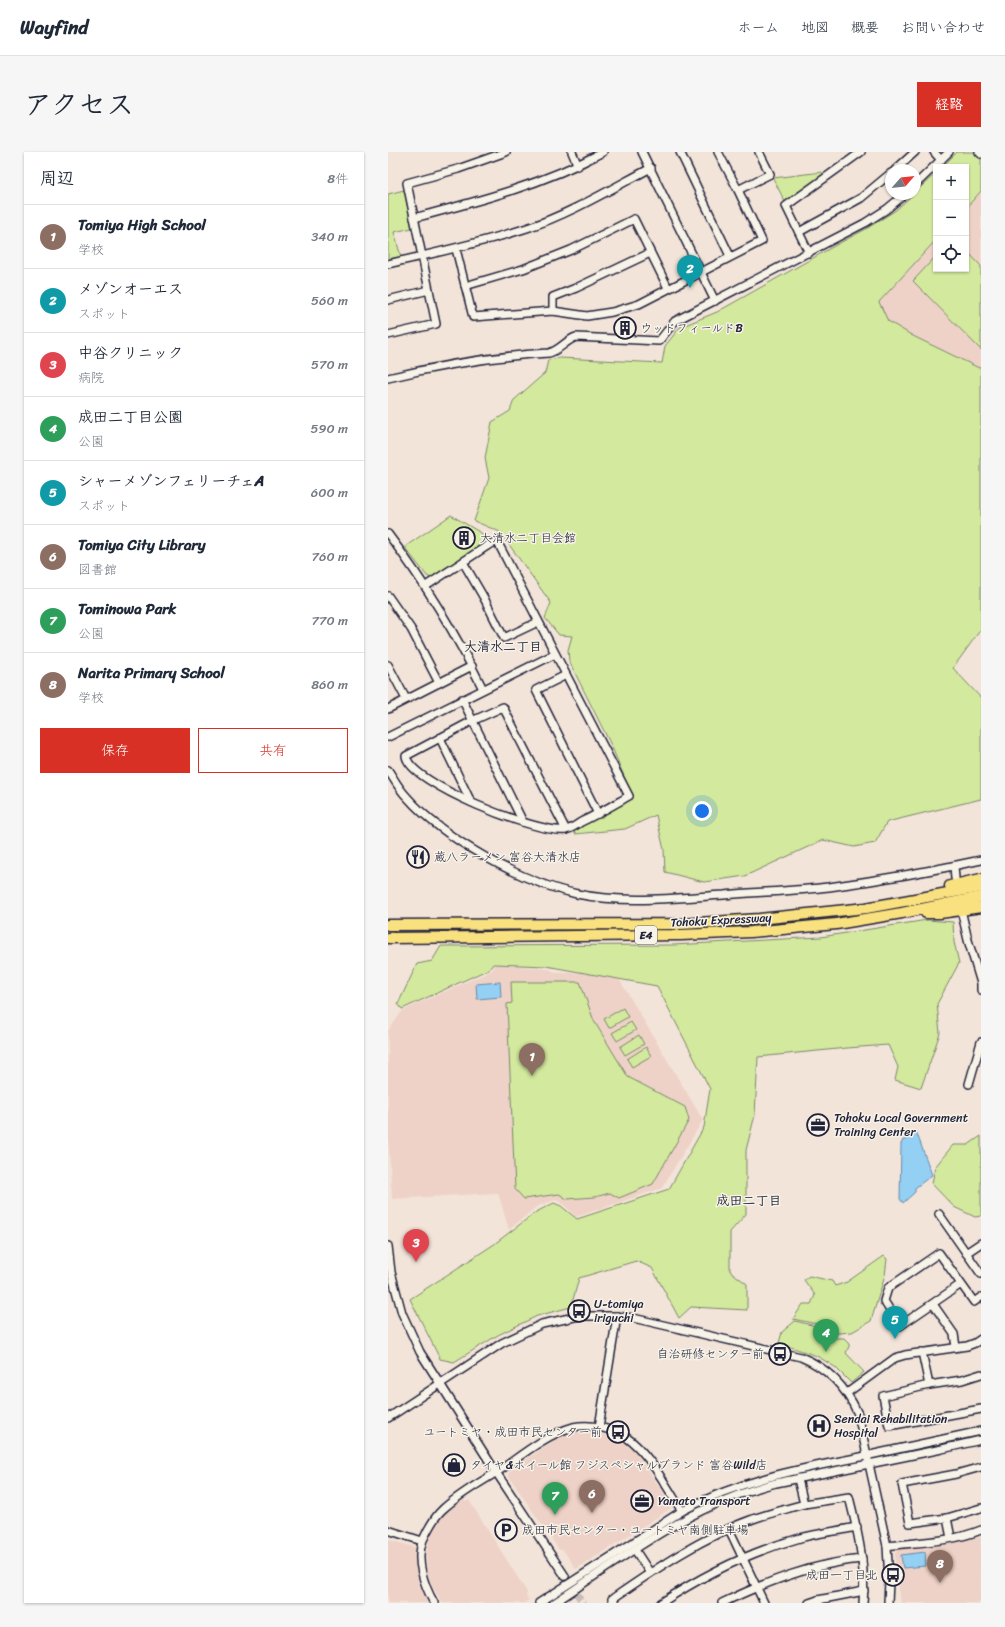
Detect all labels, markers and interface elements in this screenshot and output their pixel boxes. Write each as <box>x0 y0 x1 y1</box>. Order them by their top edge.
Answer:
text: Wayfind <box>20 11 88 44</box>
text: ホーム <box>738 15 779 40</box>
text: 地図 <box>801 15 829 40</box>
text: 概要 <box>851 15 879 40</box>
text: お問い合わせ <box>901 15 985 40</box>
text: アクセス <box>24 80 134 129</box>
button: 経路 <box>917 82 981 127</box>
text: 周辺 <box>40 163 74 193</box>
north arrow <box>885 164 921 200</box>
map controls <box>933 164 969 272</box>
button: + <box>933 164 969 200</box>
text: 8件 <box>327 167 348 190</box>
button: − <box>933 200 969 236</box>
text: Tomiya High School <box>78 212 206 238</box>
text: 1 <box>50 225 56 248</box>
text: 340 m <box>311 225 348 248</box>
button: locate <box>933 236 969 272</box>
text: 学校 <box>78 238 104 261</box>
pin: 2 <box>677 255 703 288</box>
text: メゾンオーエス <box>78 276 183 302</box>
text: 2 <box>49 289 57 312</box>
text: 560 m <box>311 289 348 312</box>
text: スポット <box>78 302 130 325</box>
building icon: ウッドフィールドB <box>612 315 638 341</box>
place label: ウッドフィールドB <box>640 317 743 339</box>
text: 中谷クリニック <box>78 340 183 366</box>
text: 3 <box>49 353 57 376</box>
text: 570 m <box>311 353 348 376</box>
text: 病院 <box>78 366 104 389</box>
text: 成田二丁目公園 <box>78 404 183 430</box>
text: 4 <box>49 417 57 440</box>
text: 590 m <box>310 417 348 440</box>
text: 公園 <box>78 430 104 453</box>
text: シャーメゾンフェリーチェA <box>78 468 264 494</box>
text: 5 <box>49 481 57 504</box>
text: 600 m <box>311 481 348 504</box>
text: スポット <box>78 494 130 517</box>
building icon: 大清水二丁目会館 <box>451 525 477 551</box>
place label: 大清水二丁目会館 <box>480 527 576 549</box>
text: Tomiya City Library <box>78 532 205 558</box>
text: 6 <box>49 545 57 568</box>
text: 760 m <box>312 545 348 568</box>
text: 図書館 <box>78 558 117 581</box>
text: Tominowa Park <box>78 596 176 622</box>
text: 7 <box>49 609 57 632</box>
text: 770 m <box>312 609 348 632</box>
text: 公園 <box>78 622 104 645</box>
district label: 大清水二丁目 <box>464 635 542 658</box>
text: Narita Primary School <box>78 660 225 686</box>
text: 8 <box>49 673 57 696</box>
text: 860 m <box>311 673 348 696</box>
text: 学校 <box>78 686 104 709</box>
button: 保存 <box>40 728 190 773</box>
button: 共有 <box>198 728 348 773</box>
your location <box>692 801 712 821</box>
restaurant icon: 蔵八ラーメン 富谷大清水店 <box>405 844 431 870</box>
place label: 蔵八ラーメン 富谷大清水店 <box>434 846 581 868</box>
street label: Tohoku Expressway <box>670 906 773 934</box>
road number: E4 <box>635 926 657 944</box>
pin: 1 <box>519 1043 545 1076</box>
place label: Tohoku Local Government Training Center <box>834 1107 968 1143</box>
office icon: Tohoku Local Government Training Center <box>805 1112 831 1138</box>
district label: 成田二丁目 <box>716 1189 782 1212</box>
pin: 3 <box>403 1229 429 1262</box>
place label: U-tomiya iriguchi <box>594 1293 644 1329</box>
bus stop icon: U-tomiya iriguchi <box>566 1298 592 1324</box>
pin: 5 <box>882 1306 908 1339</box>
pin: 4 <box>813 1319 839 1352</box>
bus stop icon: 自治研修センター前 <box>767 1341 793 1367</box>
place label: 自治研修センター前 <box>656 1343 764 1365</box>
place label: Sendai Rehabilitation Hospital <box>834 1408 948 1444</box>
hospital icon: Sendai Rehabilitation Hospital <box>806 1413 832 1439</box>
bus stop icon: ユートミヤ・成田市民センター前 <box>605 1419 631 1445</box>
place label: ユートミヤ・成田市民センター前 <box>423 1421 602 1443</box>
shop icon: タイヤ&ホイール館 フジスペシャルブランド 富谷Wild店 <box>441 1452 467 1478</box>
place label: タイヤ&ホイール館 フジスペシャルブランド 富谷Wild店 <box>470 1454 768 1476</box>
pin: 6 <box>579 1480 605 1513</box>
pin: 7 <box>542 1482 568 1515</box>
office icon: Yamato Transport <box>629 1488 655 1514</box>
place label: Yamato Transport <box>658 1490 750 1512</box>
parking icon: 成田市民センター・ユートミヤ南側駐車場 <box>493 1517 519 1543</box>
place label: 成田市民センター・ユートミヤ南側駐車場 <box>522 1519 749 1541</box>
pin: 8 <box>927 1550 953 1583</box>
bus stop icon: 成田一丁目北 <box>880 1562 906 1588</box>
place label: 成田一丁目北 <box>806 1564 878 1586</box>

